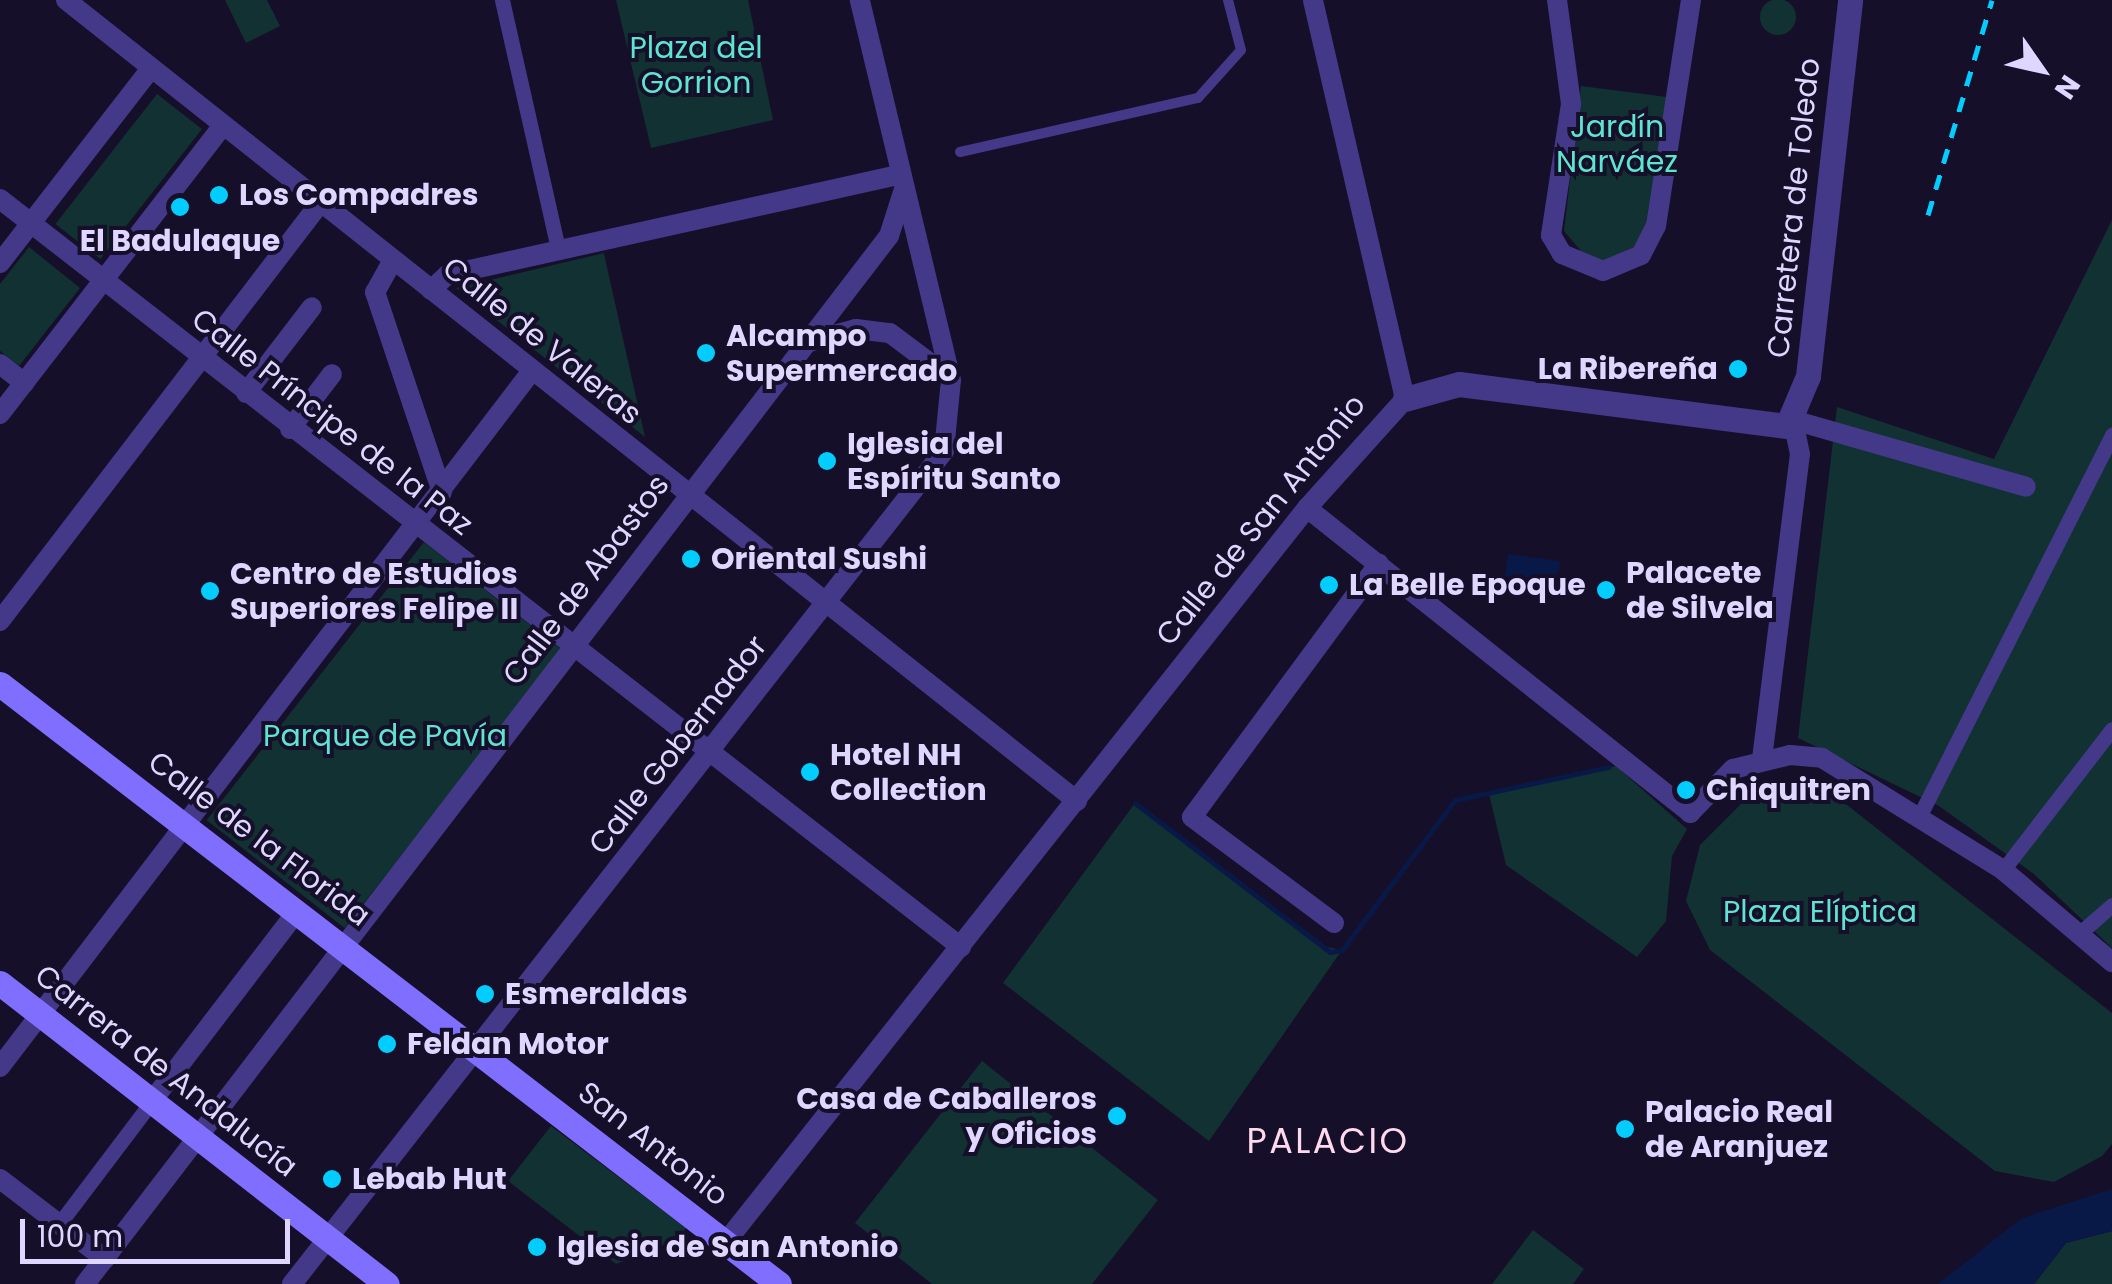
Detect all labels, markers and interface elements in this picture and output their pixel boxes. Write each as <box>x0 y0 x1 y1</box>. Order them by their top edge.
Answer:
north arrow <box>1992 20 2092 120</box>
park label: Plaza del Gorrion <box>629 30 763 100</box>
street label: Carretera de Toledo <box>1760 56 1828 360</box>
text: N <box>2045 67 2089 107</box>
park label: Jardín Narváez <box>1556 109 1678 180</box>
place label: Los Compadres <box>239 177 478 213</box>
marker: Los Compadres <box>208 184 230 206</box>
marker: El Badulaque <box>169 196 191 218</box>
place label: El Badulaque <box>80 223 280 259</box>
street label: Calle de Valeras <box>435 250 649 432</box>
street label: Calle Príncipe de la Paz <box>184 301 480 543</box>
place label: Alcampo Supermercado <box>726 318 957 388</box>
marker: Alcampo Supermercado <box>695 342 717 364</box>
place label: La Ribereña <box>1538 351 1718 387</box>
marker: La Ribereña <box>1727 358 1749 380</box>
street label: Calle de San Antonio <box>1149 387 1373 653</box>
place label: Iglesia del Espíritu Santo <box>847 426 1061 496</box>
marker: Iglesia del Espíritu Santo <box>816 450 838 472</box>
street label: Calle de Abastos <box>495 468 677 692</box>
place label: Oriental Sushi <box>711 541 927 577</box>
marker: Oriental Sushi <box>680 548 702 570</box>
place label: Palacete de Silvela <box>1626 555 1774 626</box>
place label: Centro de Estudios Superiores Felipe II <box>230 556 518 626</box>
place label: La Belle Epoque <box>1349 567 1586 603</box>
marker: La Belle Epoque <box>1318 574 1340 596</box>
marker: Palacete de Silvela <box>1595 579 1617 601</box>
marker: Centro de Estudios Superiores Felipe II <box>199 580 221 602</box>
street label: Calle Gobernador <box>581 628 775 862</box>
park label: Parque de Pavía <box>263 718 507 754</box>
place label: Hotel NH Collection <box>830 737 987 808</box>
street label: Calle de la Florida <box>141 744 377 934</box>
marker: Hotel NH Collection <box>799 761 821 783</box>
place label: Chiquitren <box>1706 772 1871 808</box>
marker: Chiquitren <box>1675 779 1697 801</box>
park label: Plaza Elíptica <box>1723 894 1917 930</box>
street label: Carrera de Andalucía <box>28 957 304 1185</box>
place label: Esmeraldas <box>505 976 688 1012</box>
marker: Esmeraldas <box>474 983 496 1005</box>
place label: Feldan Motor <box>407 1026 609 1062</box>
marker: Feldan Motor <box>376 1033 398 1055</box>
street label: San Antonio <box>571 1074 735 1214</box>
place label: Casa de Caballeros y Oficios <box>796 1081 1097 1152</box>
place label: Palacio Real de Aranjuez <box>1645 1094 1833 1164</box>
marker: Casa de Caballeros y Oficios <box>1106 1105 1128 1127</box>
marker: Palacio Real de Aranjuez <box>1614 1118 1636 1140</box>
district label: PALACIO <box>1246 1120 1410 1162</box>
place label: Lebab Hut <box>352 1161 507 1197</box>
marker: Lebab Hut <box>321 1168 343 1190</box>
scale bar <box>25 1199 295 1261</box>
text: 100 m <box>37 1215 123 1258</box>
place label: Iglesia de San Antonio <box>557 1229 898 1265</box>
marker: Iglesia de San Antonio <box>526 1236 548 1258</box>

